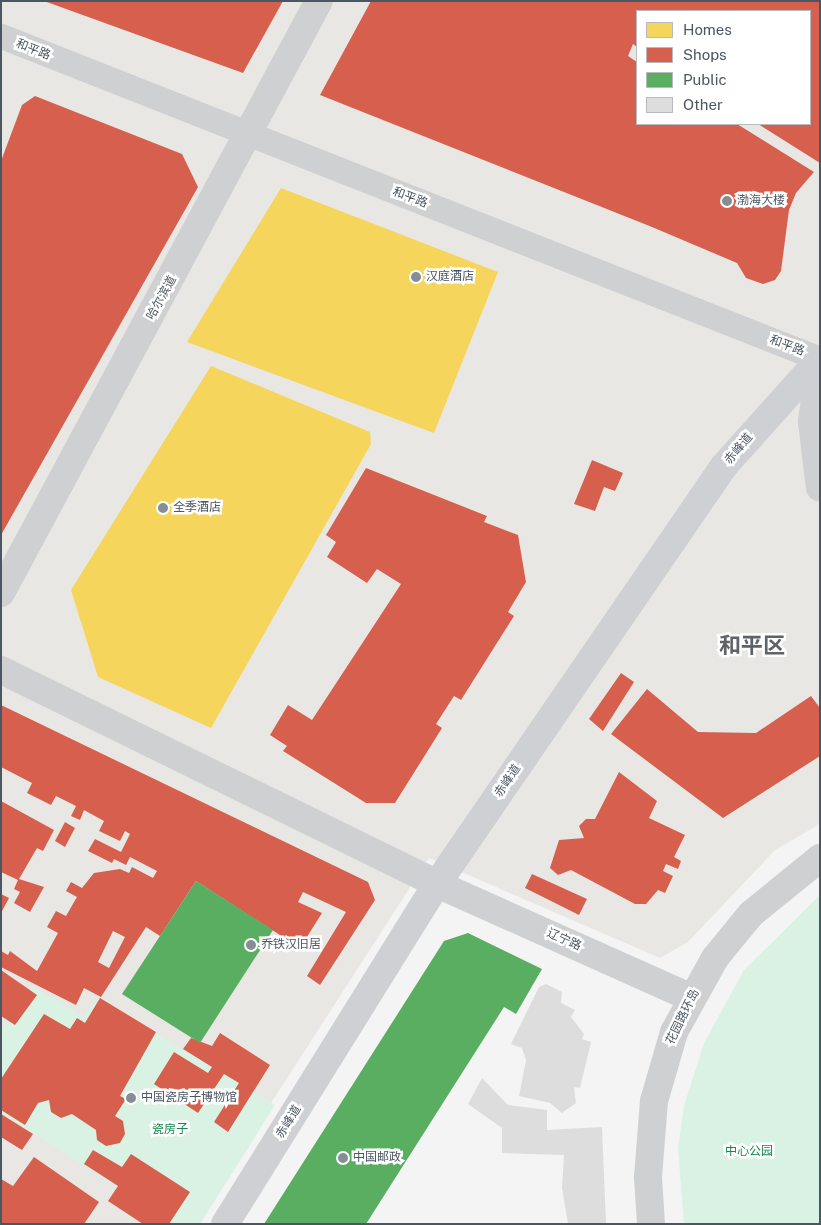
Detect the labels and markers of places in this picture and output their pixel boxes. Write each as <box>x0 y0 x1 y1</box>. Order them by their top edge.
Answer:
place label: 渤海大楼 <box>737 194 785 208</box>
marker: 渤海大楼 <box>721 195 733 207</box>
place label: 汉庭酒店 <box>426 270 474 284</box>
marker: 汉庭酒店 <box>410 271 422 283</box>
place label: 全季酒店 <box>173 501 221 515</box>
marker: 全季酒店 <box>157 502 169 514</box>
place label: 乔铁汉旧居 <box>261 938 321 952</box>
marker: 乔铁汉旧居 <box>245 939 257 951</box>
place label: 中国瓷房子博物馆 <box>141 1091 237 1105</box>
marker: 中国瓷房子博物馆 <box>125 1092 137 1104</box>
place label: 中国邮政 <box>353 1151 401 1165</box>
marker: 中国邮政 <box>337 1152 349 1164</box>

